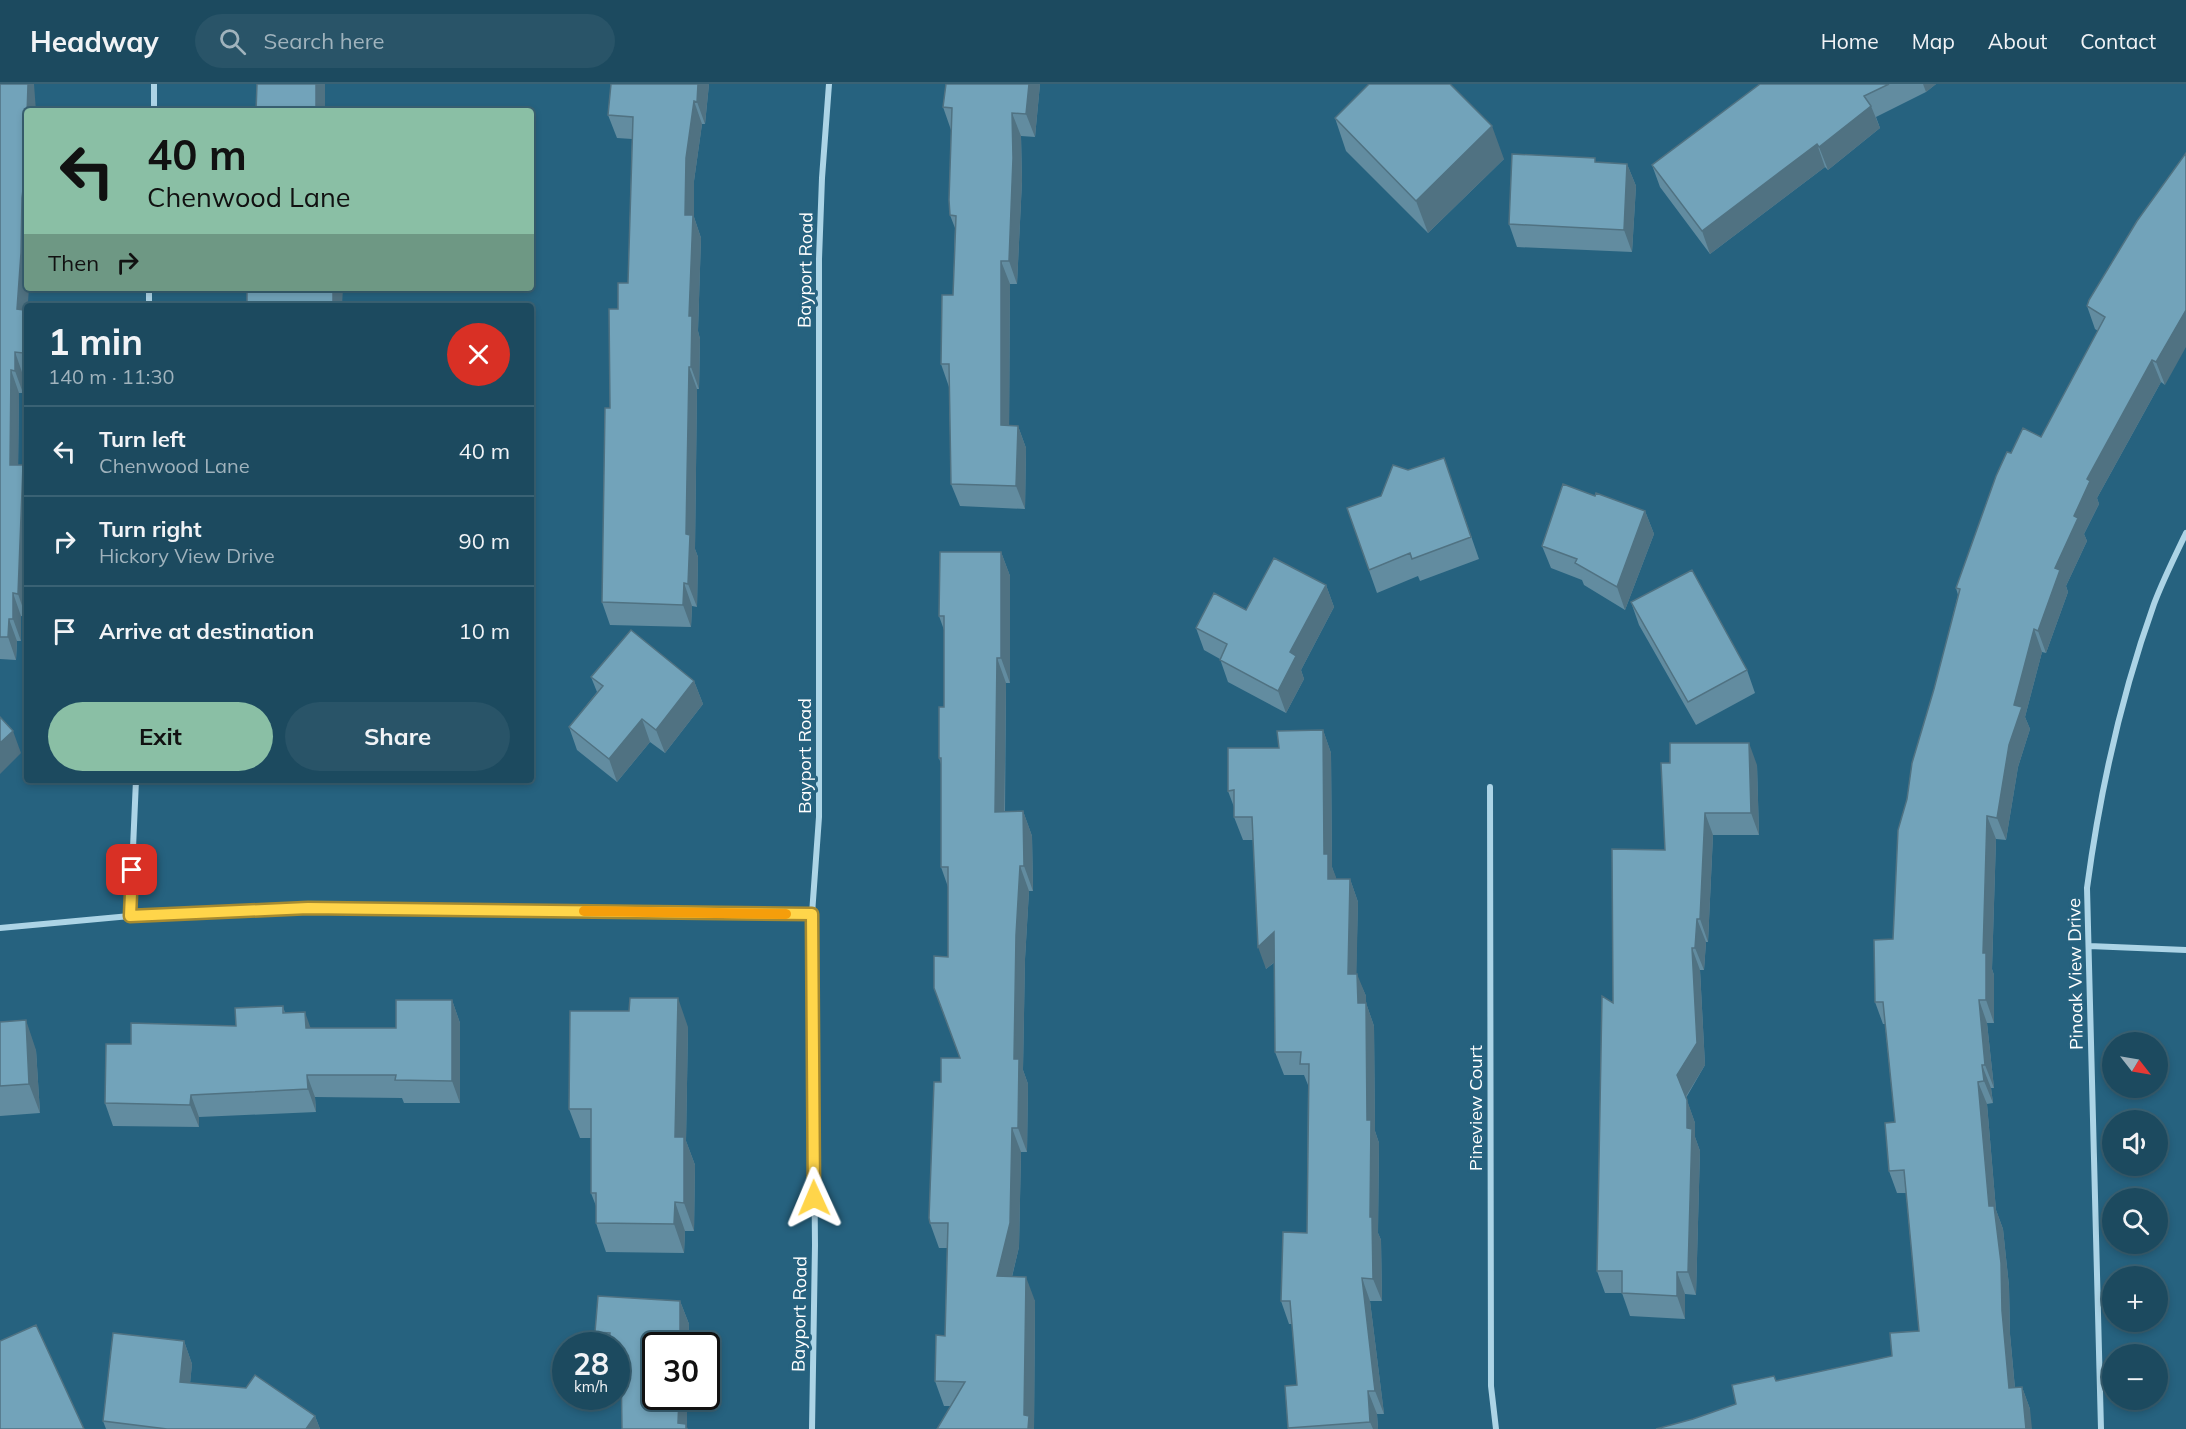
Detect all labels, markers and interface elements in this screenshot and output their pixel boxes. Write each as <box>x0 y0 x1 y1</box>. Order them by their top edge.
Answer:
search box <box>195 14 615 68</box>
text: Headway <box>30 24 159 59</box>
icon: search <box>216 25 249 58</box>
text: Search here <box>264 27 385 55</box>
text: Home <box>1821 28 1879 54</box>
text: Map <box>1912 28 1955 54</box>
text: About <box>1988 28 2047 54</box>
text: Contact <box>2080 28 2156 54</box>
text: 40 m <box>147 128 247 181</box>
icon: left <box>48 132 126 210</box>
text: Chenwood Lane <box>147 180 350 214</box>
street label: Bayport Road <box>792 212 818 328</box>
icon: right <box>111 246 144 279</box>
text: Then <box>48 249 99 277</box>
text: 1 min <box>48 319 143 364</box>
button: close <box>447 323 510 386</box>
text: 140 m · 11:30 <box>48 364 174 389</box>
text: Turn left <box>99 425 186 453</box>
icon: left <box>48 435 81 468</box>
text: 40 m <box>459 437 510 465</box>
text: Chenwood Lane <box>99 453 250 478</box>
text: Turn right <box>99 515 202 543</box>
icon: right <box>48 525 81 558</box>
text: 90 m <box>459 527 510 555</box>
text: Hickory View Drive <box>99 543 275 568</box>
icon: arrive <box>48 615 81 648</box>
text: Arrive at destination <box>99 617 314 645</box>
text: 10 m <box>459 617 510 645</box>
street label: Bayport Road <box>793 698 816 814</box>
button: Exit <box>48 702 273 771</box>
button: Share <box>285 702 510 771</box>
pin <box>106 844 157 895</box>
icon: arrive <box>115 853 148 886</box>
street label: Pinoak View Drive <box>2062 898 2088 1050</box>
north arrow <box>2102 1032 2168 1098</box>
map controls <box>2102 1032 2168 1410</box>
street label: Pineview Court <box>1464 1045 1487 1171</box>
button: sound <box>2102 1110 2168 1176</box>
position arrow <box>782 1166 846 1230</box>
button: search <box>2102 1188 2168 1254</box>
street label: Bayport Road <box>786 1256 812 1372</box>
button: + <box>2102 1266 2168 1332</box>
speed limit sign: 30 <box>642 1332 720 1410</box>
button: − <box>2102 1344 2168 1410</box>
text: 28 <box>573 1345 609 1383</box>
text: km/h <box>574 1377 608 1396</box>

